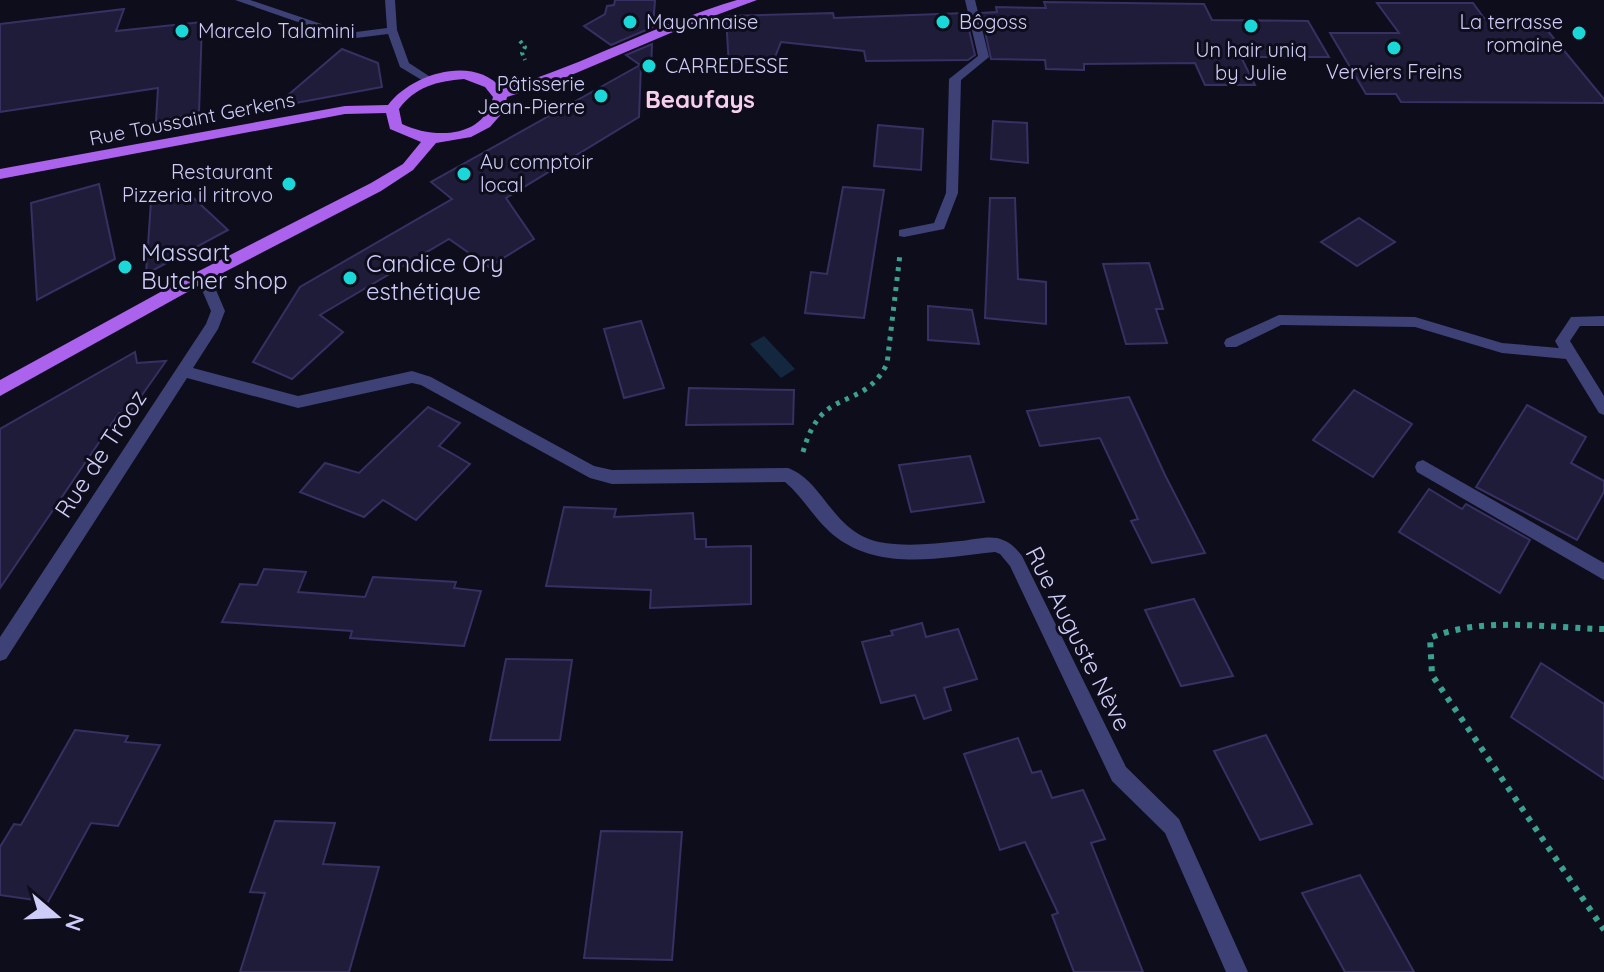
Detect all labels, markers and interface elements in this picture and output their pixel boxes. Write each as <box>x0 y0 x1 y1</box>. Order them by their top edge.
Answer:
place label: Mayonnaise <box>646 9 758 34</box>
place label: Bôgoss <box>959 9 1027 34</box>
place label: La terrasse romaine <box>1459 9 1563 57</box>
marker: Mayonnaise <box>621 13 639 31</box>
marker: Bôgoss <box>934 13 952 31</box>
marker: Un hair uniq by Julie <box>1242 17 1260 35</box>
place label: Marcelo Talamini <box>198 18 355 43</box>
marker: Marcelo Talamini <box>173 22 191 40</box>
marker: La terrasse romaine <box>1570 24 1588 42</box>
place label: Un hair uniq by Julie <box>1195 37 1307 85</box>
marker: Verviers Freins <box>1385 39 1403 57</box>
place label: CARREDESSE <box>665 53 789 78</box>
marker: CARREDESSE <box>640 57 658 75</box>
place label: Verviers Freins <box>1326 59 1462 84</box>
place label: Pâtisserie Jean-Pierre <box>477 71 585 119</box>
district label: Beaufays <box>645 84 755 114</box>
street label: Rue Toussaint Gerkens <box>87 86 297 151</box>
marker: Pâtisserie Jean-Pierre <box>592 87 610 105</box>
place label: Au comptoir local <box>480 149 593 197</box>
place label: Restaurant Pizzeria il ritrovo <box>122 159 273 207</box>
marker: Au comptoir local <box>455 165 473 183</box>
marker: Restaurant Pizzeria il ritrovo <box>280 175 298 193</box>
place label: Massart Butcher shop <box>141 237 288 295</box>
place label: Candice Ory esthétique <box>366 248 504 306</box>
marker: Massart Butcher shop <box>116 258 134 276</box>
marker: Candice Ory esthétique <box>341 269 359 287</box>
street label: Rue de Trooz <box>48 384 153 523</box>
street label: Rue Auguste Nève <box>1019 541 1138 736</box>
north arrow <box>16 876 96 956</box>
text: N <box>59 910 91 935</box>

